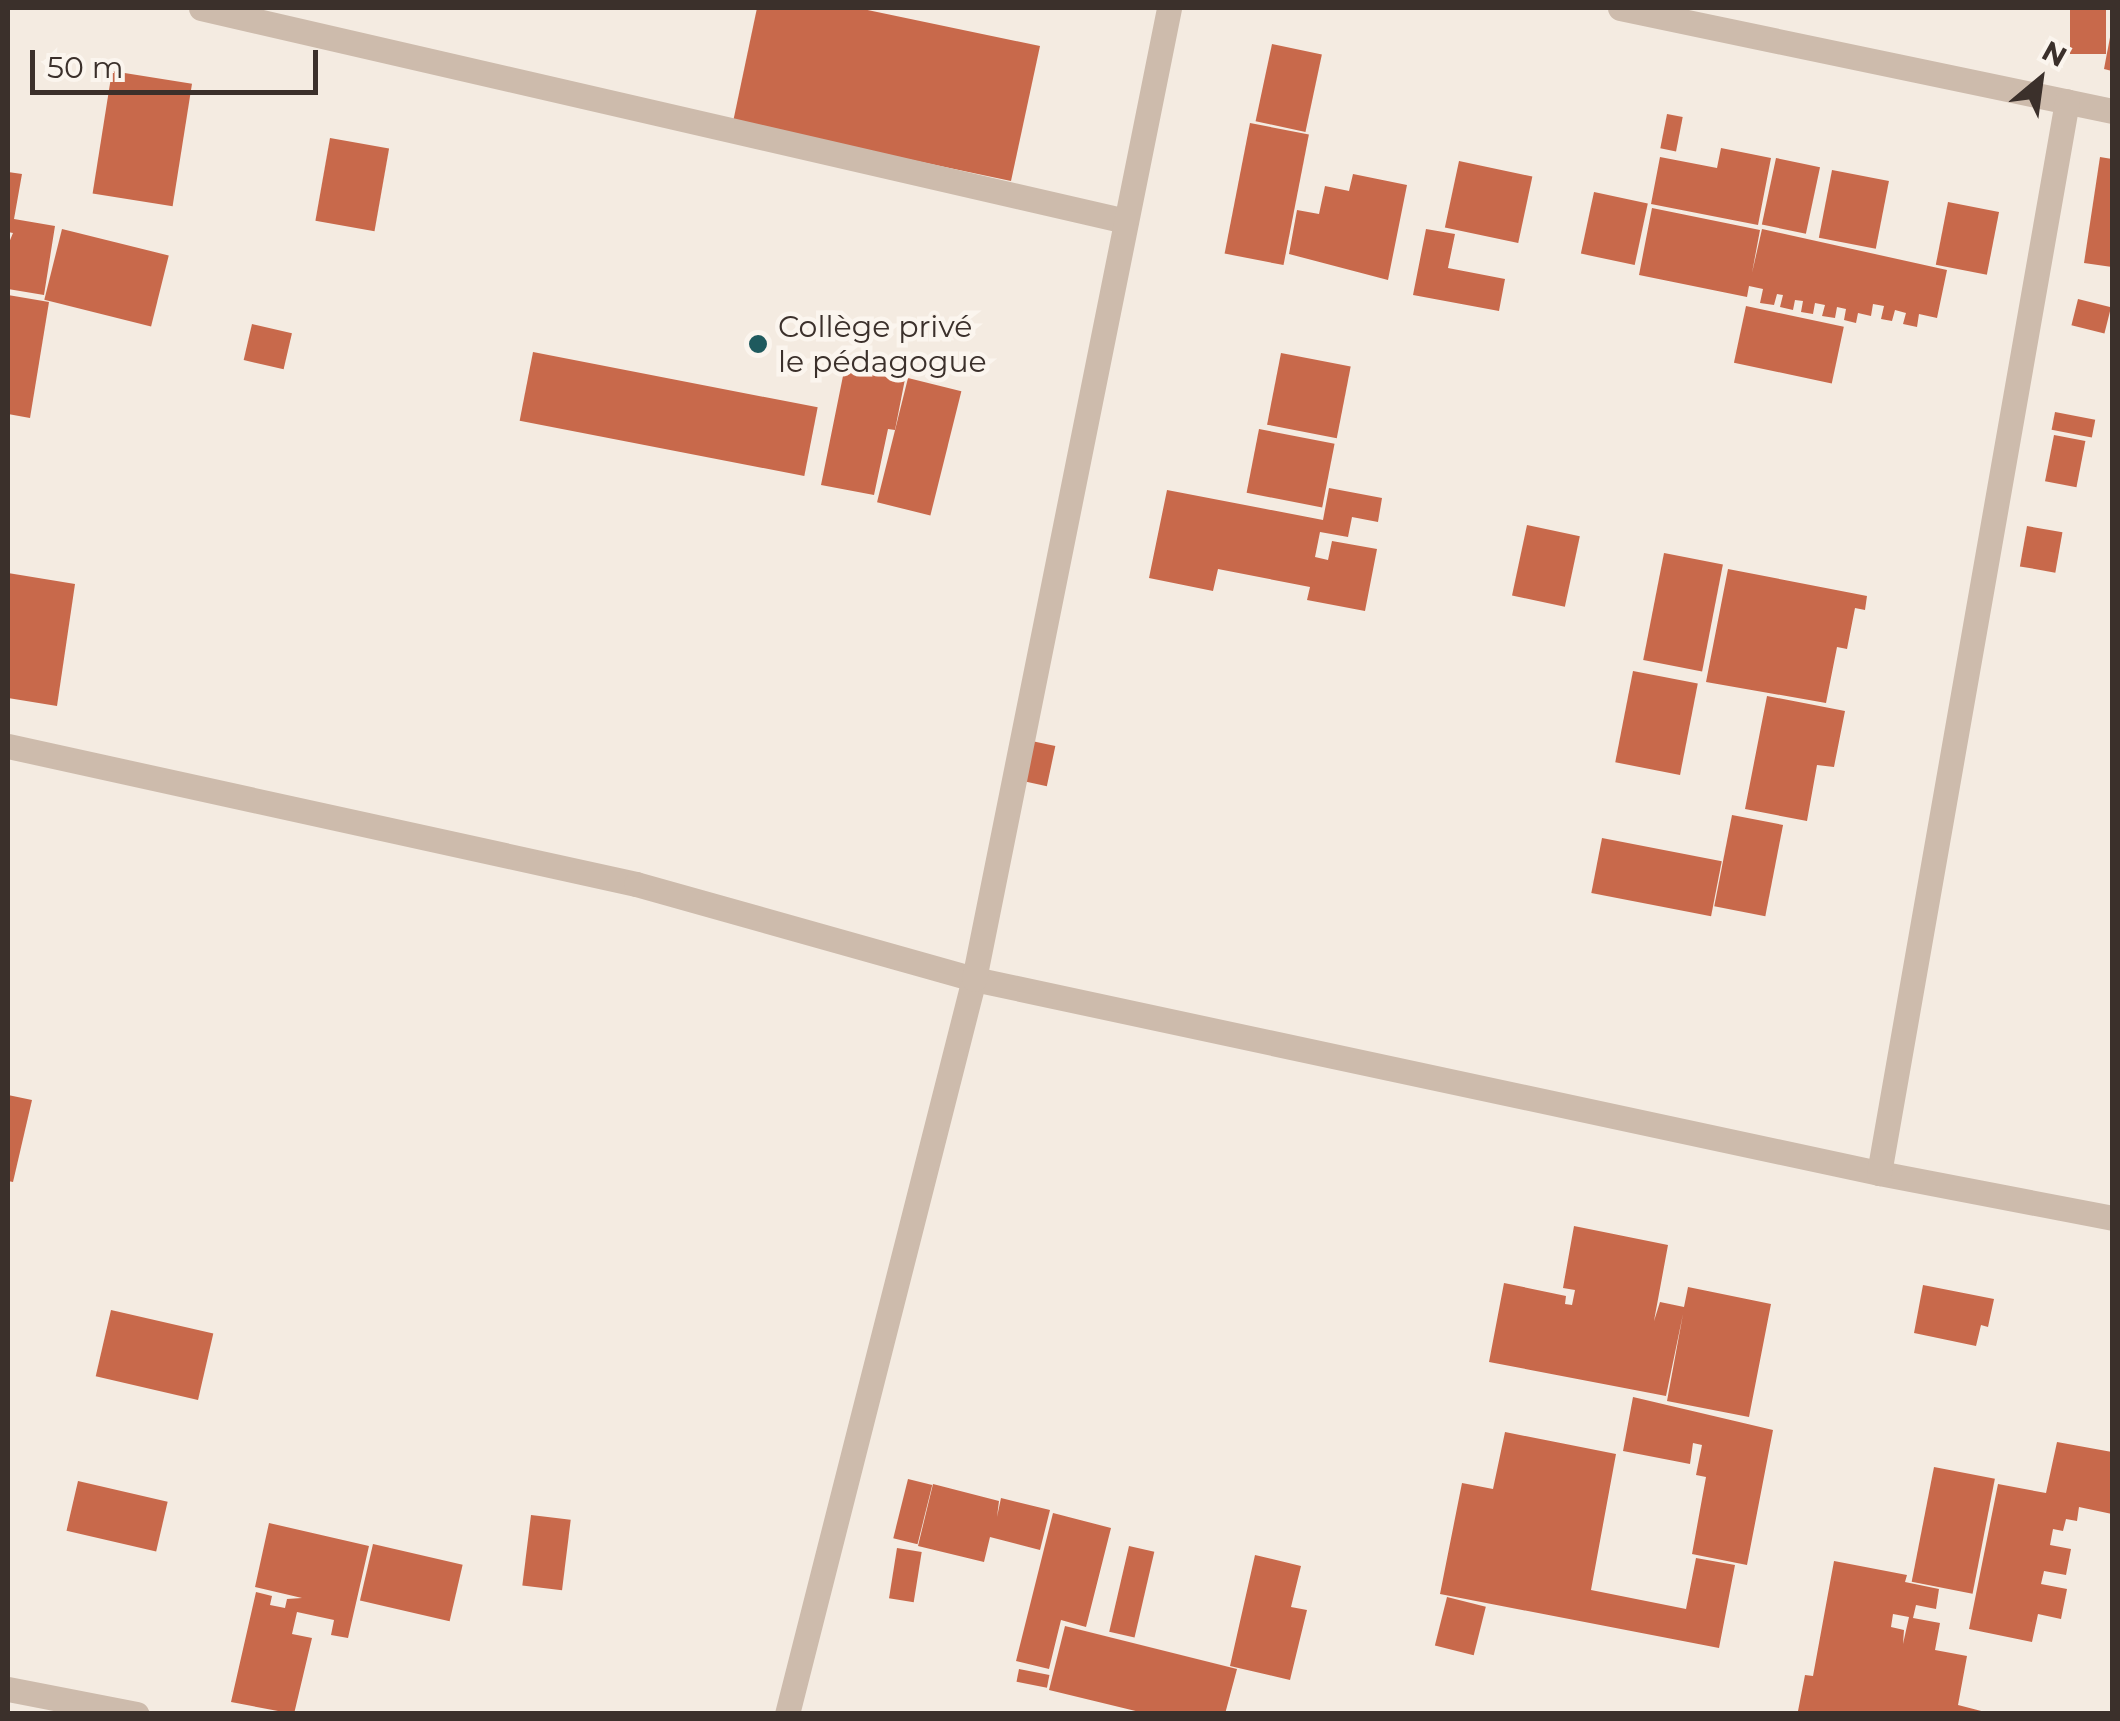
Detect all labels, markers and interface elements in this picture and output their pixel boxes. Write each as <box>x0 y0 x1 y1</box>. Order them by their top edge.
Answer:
scale bar <box>35 30 322 92</box>
north arrow <box>1990 30 2090 130</box>
text: N <box>2036 33 2073 74</box>
text: 50 m <box>47 49 124 86</box>
place label: Collège privé le pédagogue <box>778 309 987 380</box>
marker: Collège privé le pédagogue <box>747 333 769 355</box>

